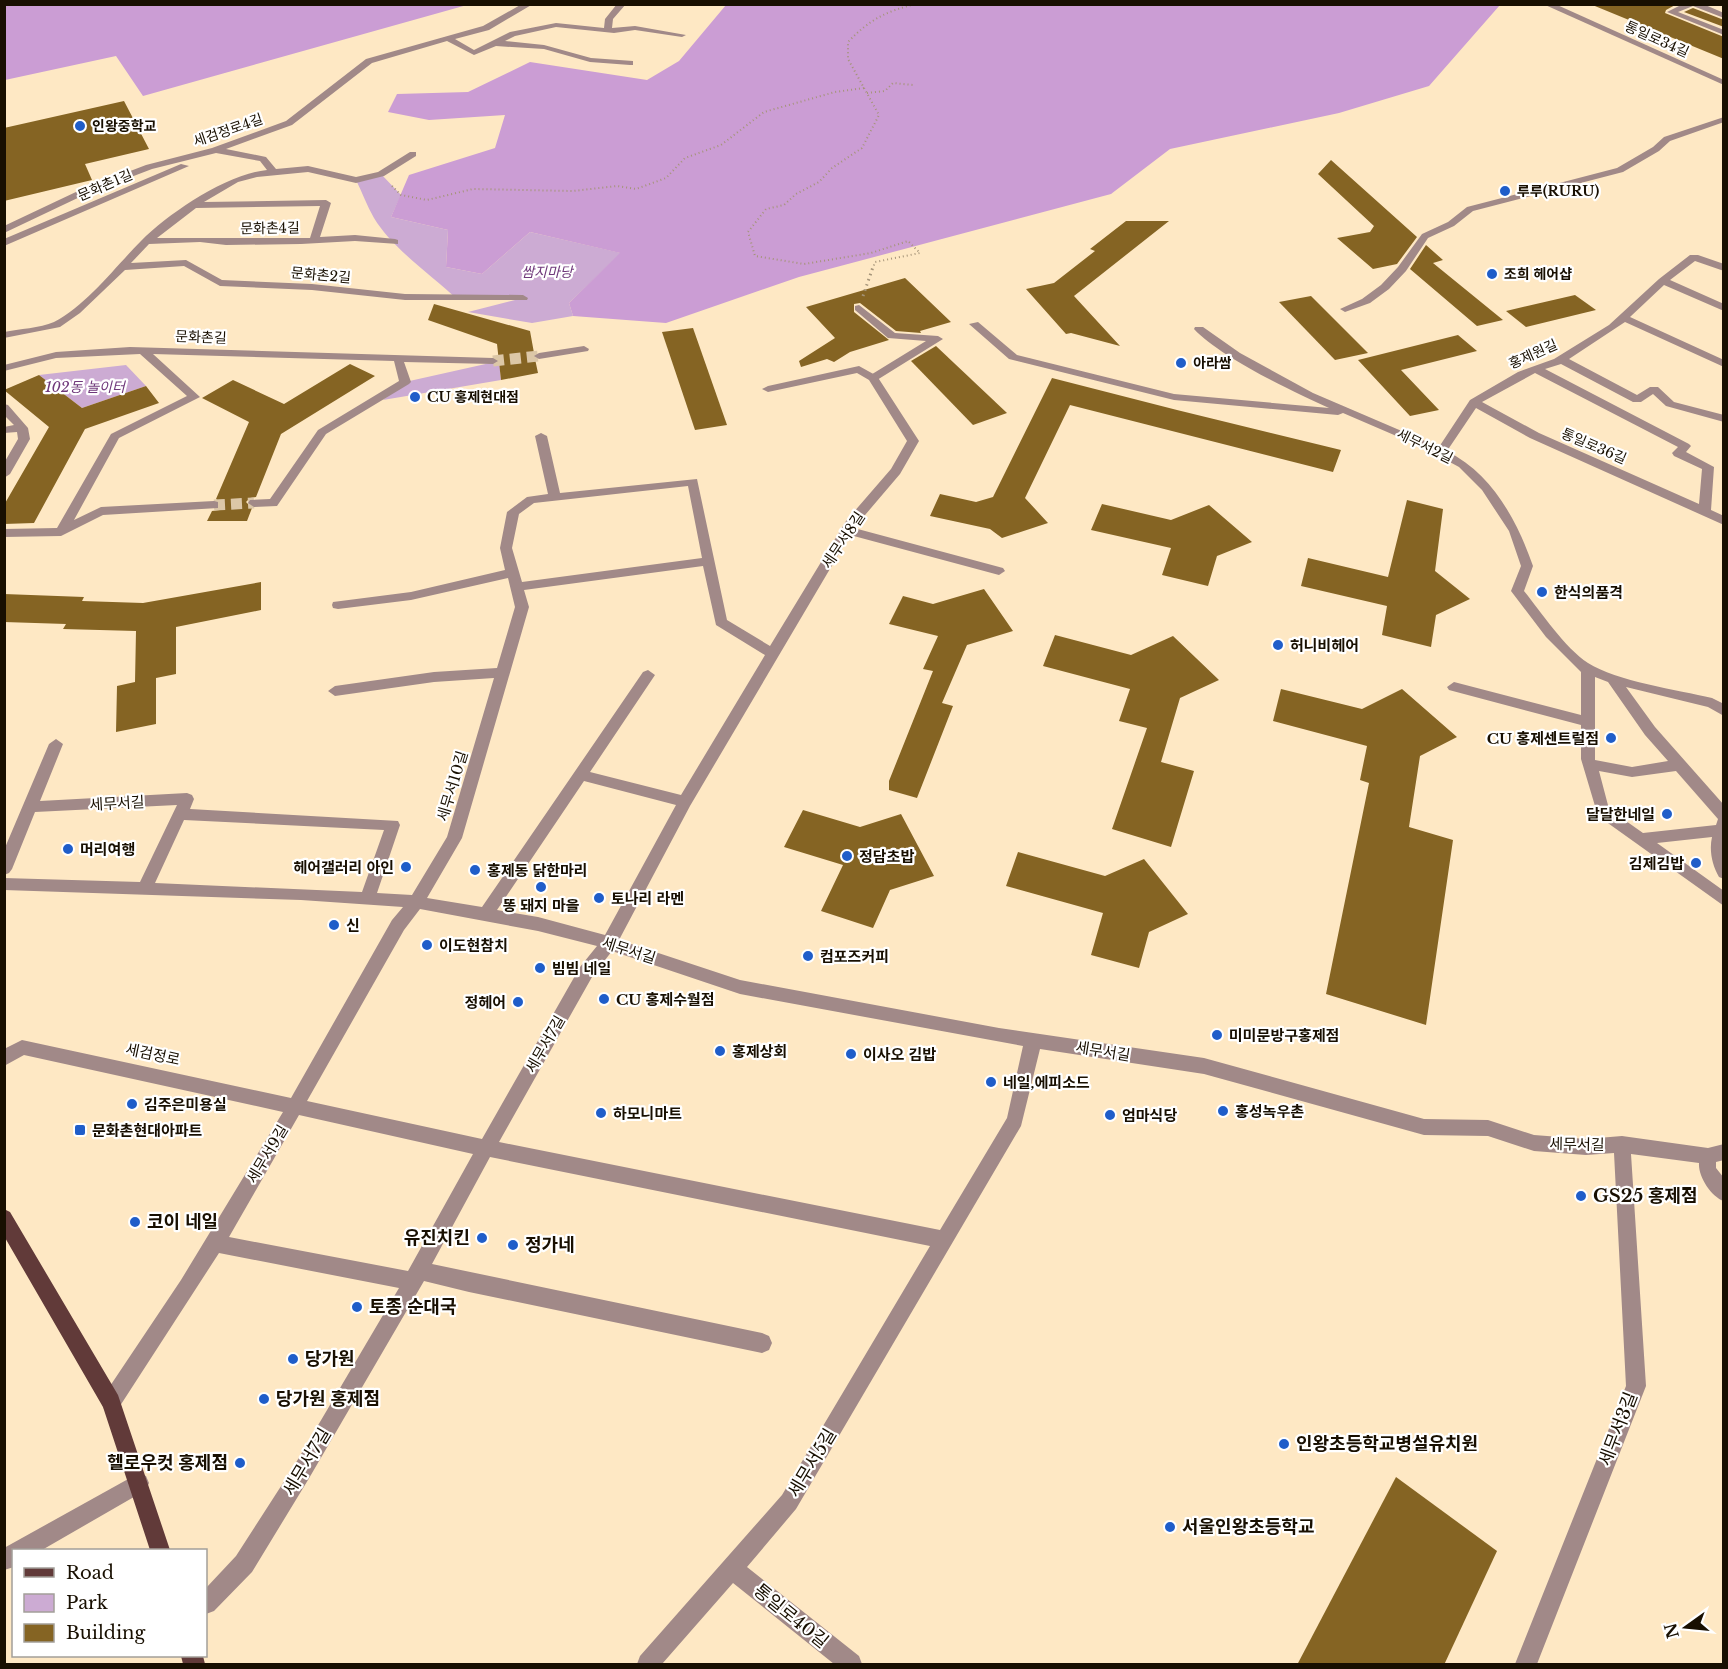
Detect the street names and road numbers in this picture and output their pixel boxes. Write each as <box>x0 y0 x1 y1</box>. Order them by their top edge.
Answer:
street label: 통일로34길 <box>1622 17 1692 61</box>
street label: 세검정로4길 <box>191 110 265 150</box>
street label: 문화촌1길 <box>75 165 135 205</box>
street label: 문화촌4길 <box>240 218 300 238</box>
street label: 문화촌2길 <box>290 263 352 287</box>
street label: 문화촌길 <box>175 327 227 347</box>
street label: 홍제원길 <box>1506 335 1560 373</box>
street label: 통일로36길 <box>1559 424 1629 468</box>
street label: 세무서2길 <box>1394 425 1456 467</box>
street label: 세무서8길 <box>817 508 869 572</box>
street label: 세무서10길 <box>432 749 472 823</box>
street label: 세무서길 <box>89 792 145 814</box>
street label: 세무서길 <box>600 932 658 968</box>
street label: 세무서7길 <box>521 1012 569 1076</box>
street label: 세무서길 <box>1074 1037 1132 1065</box>
street label: 세검정로 <box>124 1039 182 1069</box>
street label: 세무서9길 <box>242 1121 292 1187</box>
street label: 세무서길 <box>1549 1134 1605 1154</box>
street label: 세무서3길 <box>1594 1389 1642 1469</box>
street label: 세무서7길 <box>278 1424 336 1500</box>
street label: 세무서5길 <box>783 1425 841 1501</box>
street label: 통일로40길 <box>749 1579 833 1653</box>

